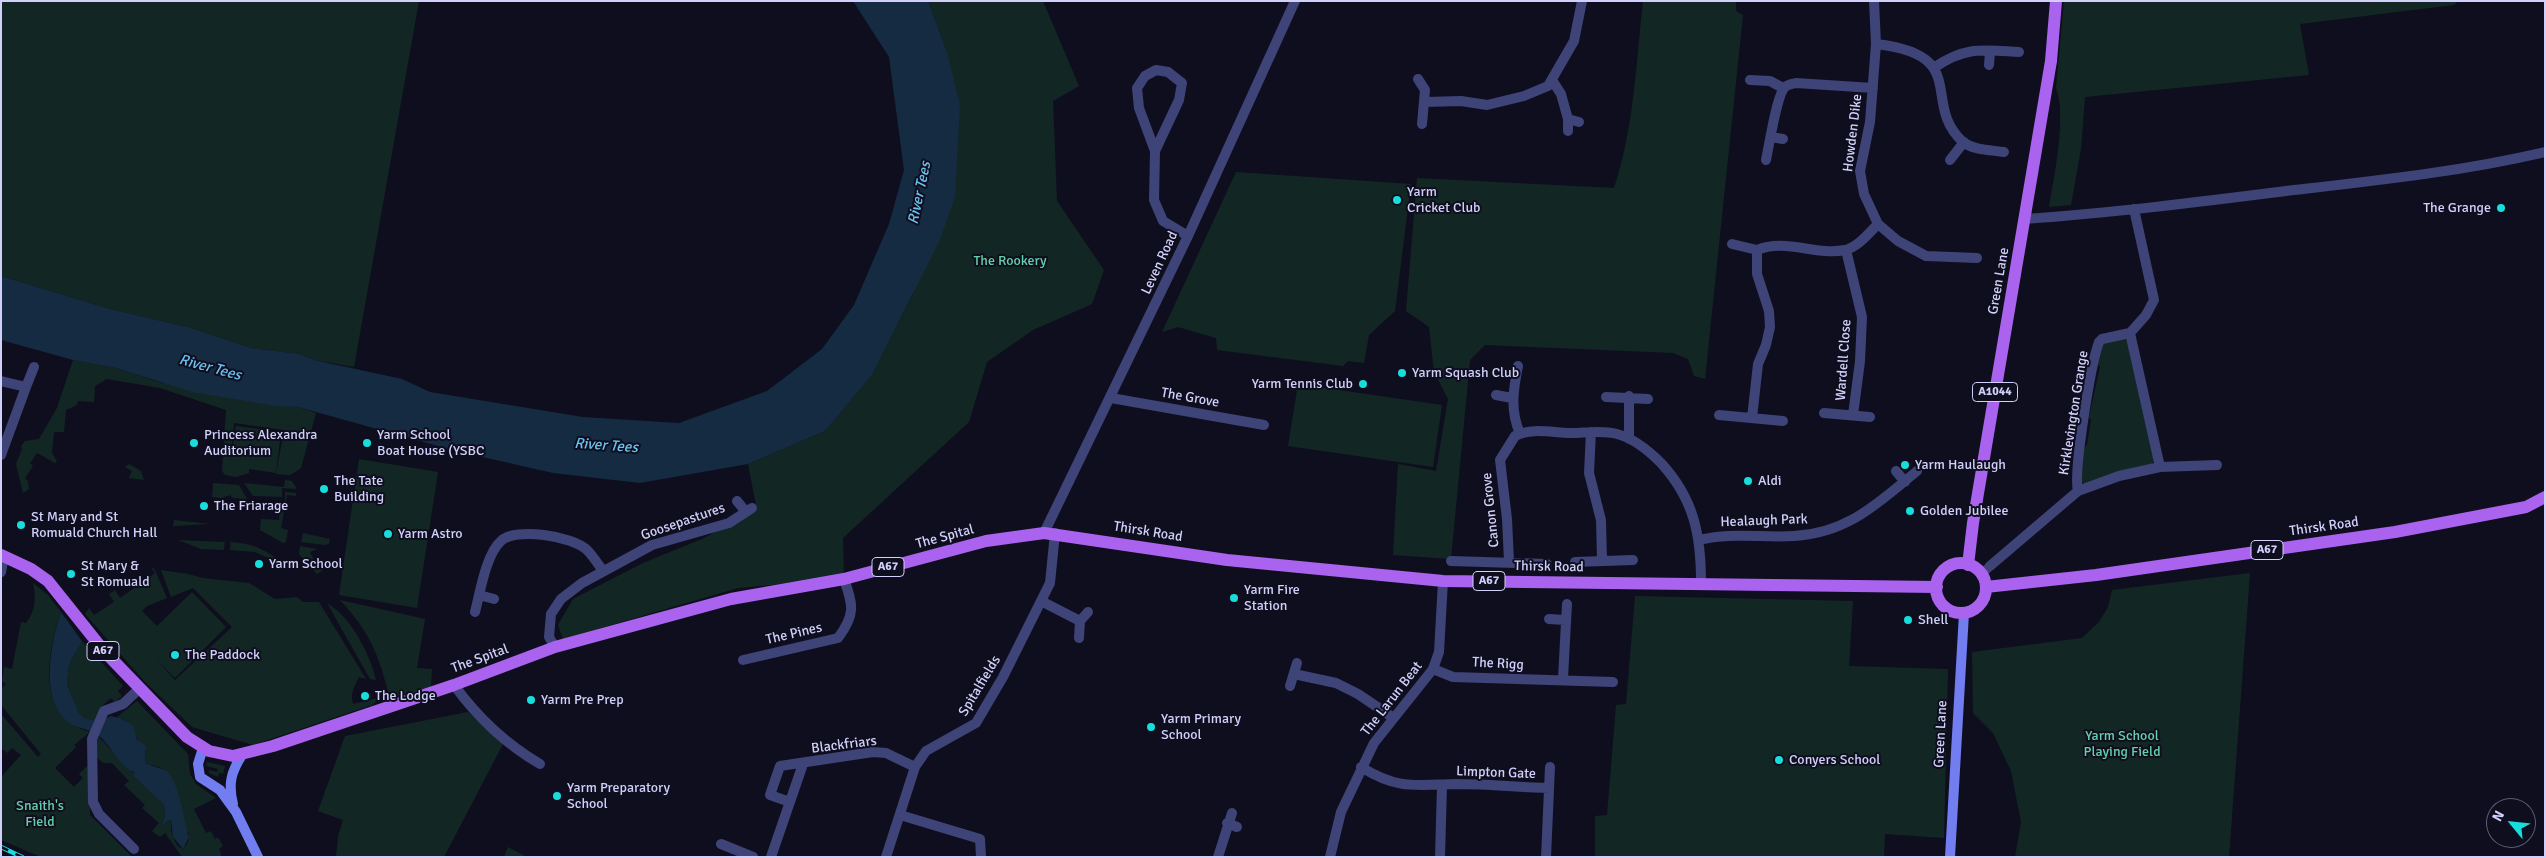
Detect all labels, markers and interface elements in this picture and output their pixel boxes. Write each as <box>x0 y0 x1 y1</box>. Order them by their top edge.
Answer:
street label: Howden Dike <box>1840 93 1866 173</box>
water label: River Tees <box>905 160 935 226</box>
place label: Yarm Cricket Club <box>1407 184 1480 216</box>
marker: Yarm Cricket Club <box>1391 194 1403 206</box>
place label: The Grange <box>2423 200 2491 216</box>
marker: The Grange <box>2495 202 2507 214</box>
street label: Leven Road <box>1138 229 1182 297</box>
street label: Green Lane <box>1985 246 2013 316</box>
park label: The Rookery <box>973 253 1047 269</box>
street label: Wardell Close <box>1833 319 1855 401</box>
street label: Kirklevington Grange <box>2056 350 2092 476</box>
water label: River Tees <box>177 351 243 385</box>
place label: Yarm Squash Club <box>1412 365 1519 381</box>
marker: Yarm Squash Club <box>1396 367 1408 379</box>
place label: Yarm Tennis Club <box>1252 376 1353 392</box>
marker: Yarm Tennis Club <box>1357 378 1369 390</box>
road number: A1044 <box>1972 382 2018 402</box>
street label: The Grove <box>1160 385 1220 411</box>
place label: Princess Alexandra Auditorium <box>204 427 317 460</box>
place label: Yarm School Boat House (YSBC <box>377 427 484 460</box>
water label: River Tees <box>574 435 638 457</box>
marker: Princess Alexandra Auditorium <box>188 437 200 449</box>
marker: Yarm School Boat House (YSBC <box>361 437 373 449</box>
place label: Yarm Haulaugh <box>1915 457 2006 473</box>
marker: Yarm Haulaugh <box>1899 459 1911 471</box>
street label: Canon Grove <box>1479 472 1503 548</box>
place label: The Tate Building <box>334 473 384 506</box>
place label: Aldi <box>1758 473 1782 489</box>
marker: Aldi <box>1742 475 1754 487</box>
marker: The Tate Building <box>318 483 330 495</box>
place label: The Friarage <box>214 498 288 514</box>
marker: The Friarage <box>198 500 210 512</box>
street label: Goosepastures <box>639 500 727 544</box>
place label: Golden Jubilee <box>1920 503 2009 519</box>
marker: Golden Jubilee <box>1904 505 1916 517</box>
place label: St Mary and St Romuald Church Hall <box>31 509 157 542</box>
street label: Healaugh Park <box>1720 511 1808 531</box>
street label: Thirsk Road <box>2288 514 2360 540</box>
street label: Thirsk Road <box>1112 518 1184 546</box>
marker: St Mary and St Romuald Church Hall <box>15 519 27 531</box>
street label: The Spital <box>914 521 976 553</box>
place label: Yarm Astro <box>398 526 463 542</box>
marker: Yarm Astro <box>382 528 394 540</box>
road number: A67 <box>2251 540 2283 560</box>
place label: Yarm School <box>269 556 343 572</box>
place label: St Mary & St Romuald <box>81 558 150 590</box>
marker: Yarm School <box>253 558 265 570</box>
road number: A67 <box>872 558 904 576</box>
street label: Thirsk Road <box>1514 558 1584 576</box>
marker: St Mary & St Romuald <box>65 568 77 580</box>
road number: A67 <box>1473 572 1505 590</box>
place label: Yarm Fire Station <box>1244 582 1300 614</box>
marker: Yarm Fire Station <box>1228 592 1240 604</box>
place label: Shell <box>1918 612 1948 628</box>
marker: Shell <box>1902 614 1914 626</box>
street label: The Pines <box>764 619 824 649</box>
road number: A67 <box>87 641 119 660</box>
street label: The Spital <box>449 641 511 677</box>
place label: The Paddock <box>185 647 260 663</box>
marker: The Paddock <box>169 649 181 661</box>
street label: Spitalfields <box>955 653 1005 719</box>
street label: The Rigg <box>1472 654 1524 674</box>
street label: The Larun Beat <box>1358 658 1426 740</box>
place label: The Lodge <box>375 688 436 704</box>
marker: The Lodge <box>359 690 371 702</box>
place label: Yarm Pre Prep <box>541 692 624 708</box>
marker: Yarm Pre Prep <box>525 694 537 706</box>
street label: Green Lane <box>1931 700 1951 768</box>
place label: Yarm Primary School <box>1161 711 1241 744</box>
marker: Yarm Primary School <box>1145 721 1157 733</box>
park label: Yarm School Playing Field <box>2083 728 2161 760</box>
street label: Blackfriars <box>810 733 878 757</box>
place label: Conyers School <box>1789 752 1880 768</box>
marker: Conyers School <box>1773 754 1785 766</box>
street label: Limpton Gate <box>1456 763 1536 783</box>
place label: Yarm Preparatory School <box>567 780 670 812</box>
marker: Yarm Preparatory School <box>551 790 563 802</box>
park label: Snaith's Field <box>16 798 64 830</box>
north arrow <box>2486 798 2536 848</box>
text: N <box>2488 808 2508 824</box>

